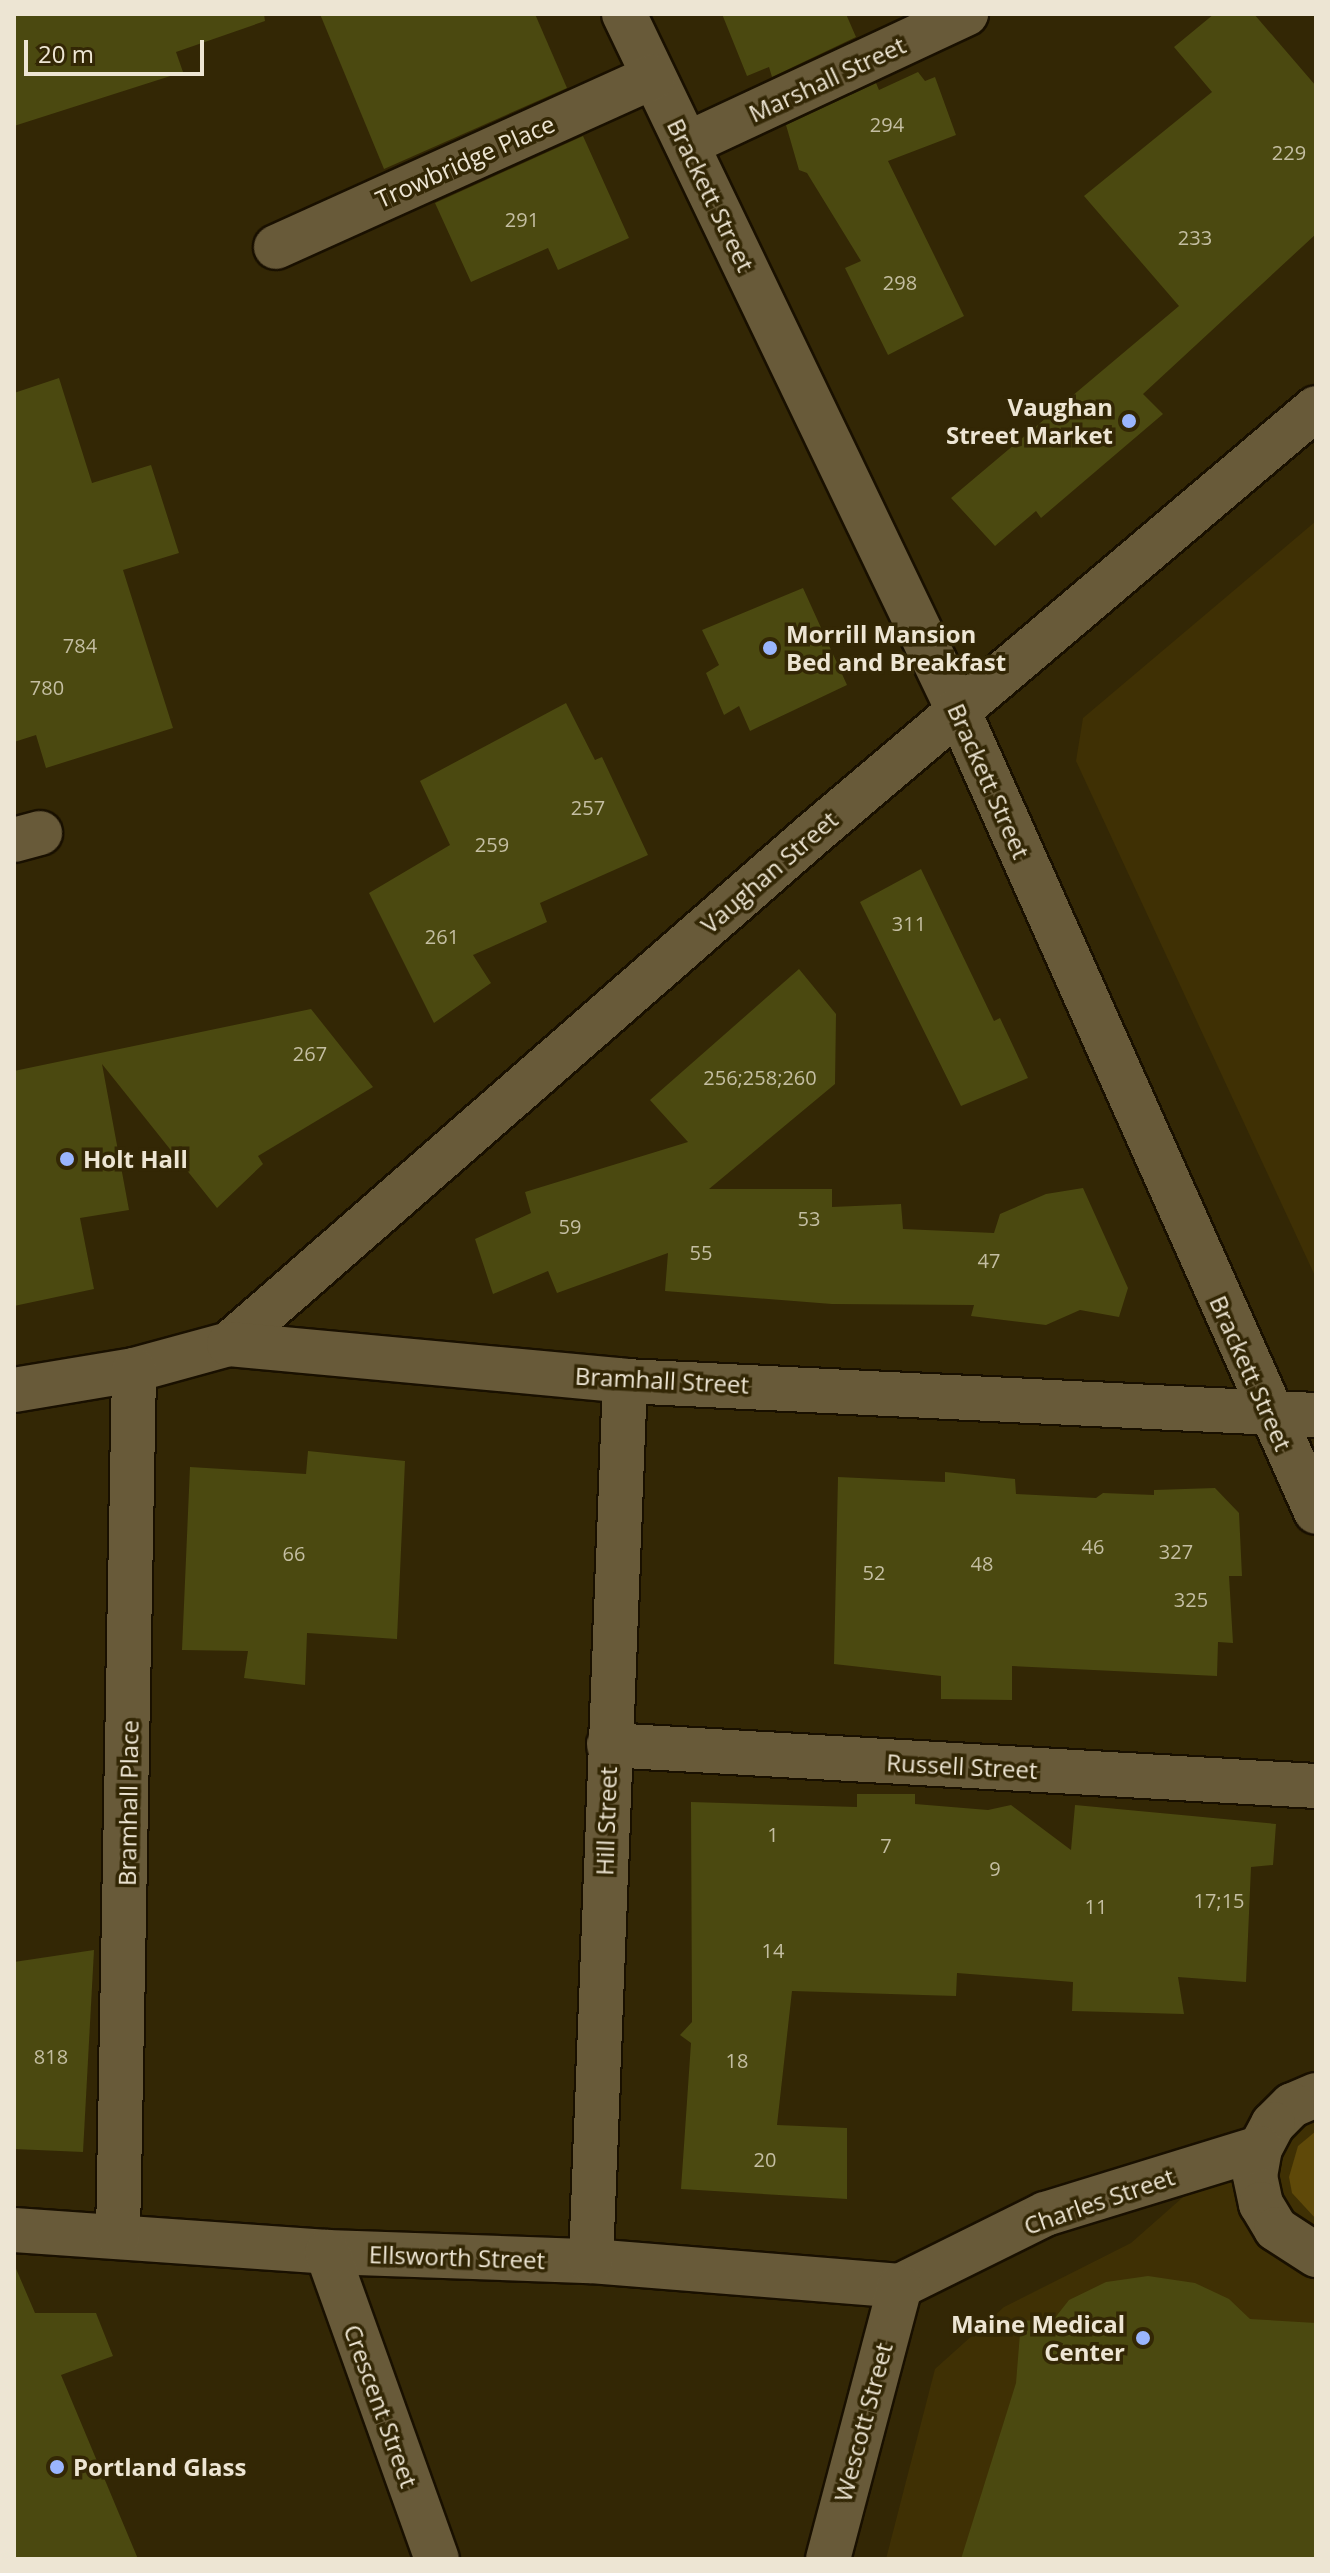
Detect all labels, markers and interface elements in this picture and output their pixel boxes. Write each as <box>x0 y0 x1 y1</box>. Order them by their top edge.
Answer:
scale bar <box>28 24 208 74</box>
street label: Marshall Street <box>744 30 910 128</box>
text: 20 m <box>38 37 94 70</box>
street label: Trowbridge Place <box>371 109 559 213</box>
house number: 294 <box>870 112 904 136</box>
street label: Brackett Street <box>662 114 760 276</box>
house number: 229 <box>1272 140 1306 164</box>
house number: 291 <box>505 207 539 231</box>
house number: 233 <box>1178 225 1212 249</box>
house number: 298 <box>883 270 917 294</box>
place label: Vaughan Street Market <box>946 393 1113 449</box>
marker: Vaughan Street Market <box>1120 412 1138 430</box>
place label: Morrill Mansion Bed and Breakfast <box>786 620 1006 676</box>
house number: 784 <box>63 633 97 657</box>
marker: Morrill Mansion Bed and Breakfast <box>761 639 779 657</box>
house number: 780 <box>30 675 64 699</box>
street label: Brackett Street <box>942 699 1036 863</box>
house number: 257 <box>571 795 605 819</box>
street label: Vaughan Street <box>695 805 843 939</box>
house number: 259 <box>475 832 509 856</box>
house number: 311 <box>892 911 926 935</box>
house number: 261 <box>425 924 459 948</box>
house number: 267 <box>293 1041 327 1065</box>
house number: 256;258;260 <box>703 1065 817 1089</box>
place label: Holt Hall <box>83 1145 188 1173</box>
marker: Holt Hall <box>58 1150 76 1168</box>
house number: 53 <box>798 1206 820 1230</box>
house number: 59 <box>559 1214 581 1238</box>
house number: 55 <box>690 1240 712 1264</box>
house number: 47 <box>978 1248 1000 1272</box>
street label: Brackett Street <box>1204 1291 1298 1455</box>
street label: Bramhall Street <box>574 1361 750 1399</box>
house number: 46 <box>1082 1534 1104 1558</box>
house number: 327 <box>1159 1539 1193 1563</box>
house number: 66 <box>283 1541 305 1565</box>
house number: 48 <box>971 1551 993 1575</box>
house number: 52 <box>863 1560 885 1584</box>
house number: 325 <box>1174 1587 1208 1611</box>
street label: Bramhall Place <box>112 1720 144 1886</box>
street label: Russell Street <box>886 1748 1038 1784</box>
street label: Hill Street <box>590 1766 622 1876</box>
house number: 1 <box>767 1822 779 1846</box>
house number: 7 <box>880 1833 892 1857</box>
house number: 9 <box>989 1856 1001 1880</box>
house number: 17;15 <box>1194 1888 1244 1912</box>
house number: 11 <box>1085 1894 1107 1918</box>
house number: 14 <box>762 1938 784 1962</box>
house number: 818 <box>34 2044 68 2068</box>
house number: 18 <box>726 2048 748 2072</box>
house number: 20 <box>754 2147 776 2171</box>
street label: Charles Street <box>1020 2162 1178 2240</box>
street label: Ellsworth Street <box>368 2240 546 2274</box>
place label: Maine Medical Center <box>951 2310 1125 2366</box>
street label: Crescent Street <box>338 2321 424 2491</box>
marker: Maine Medical Center <box>1132 2327 1154 2349</box>
street label: Wescott Street <box>828 2339 898 2505</box>
place label: Portland Glass <box>73 2453 246 2481</box>
marker: Portland Glass <box>48 2458 66 2476</box>

